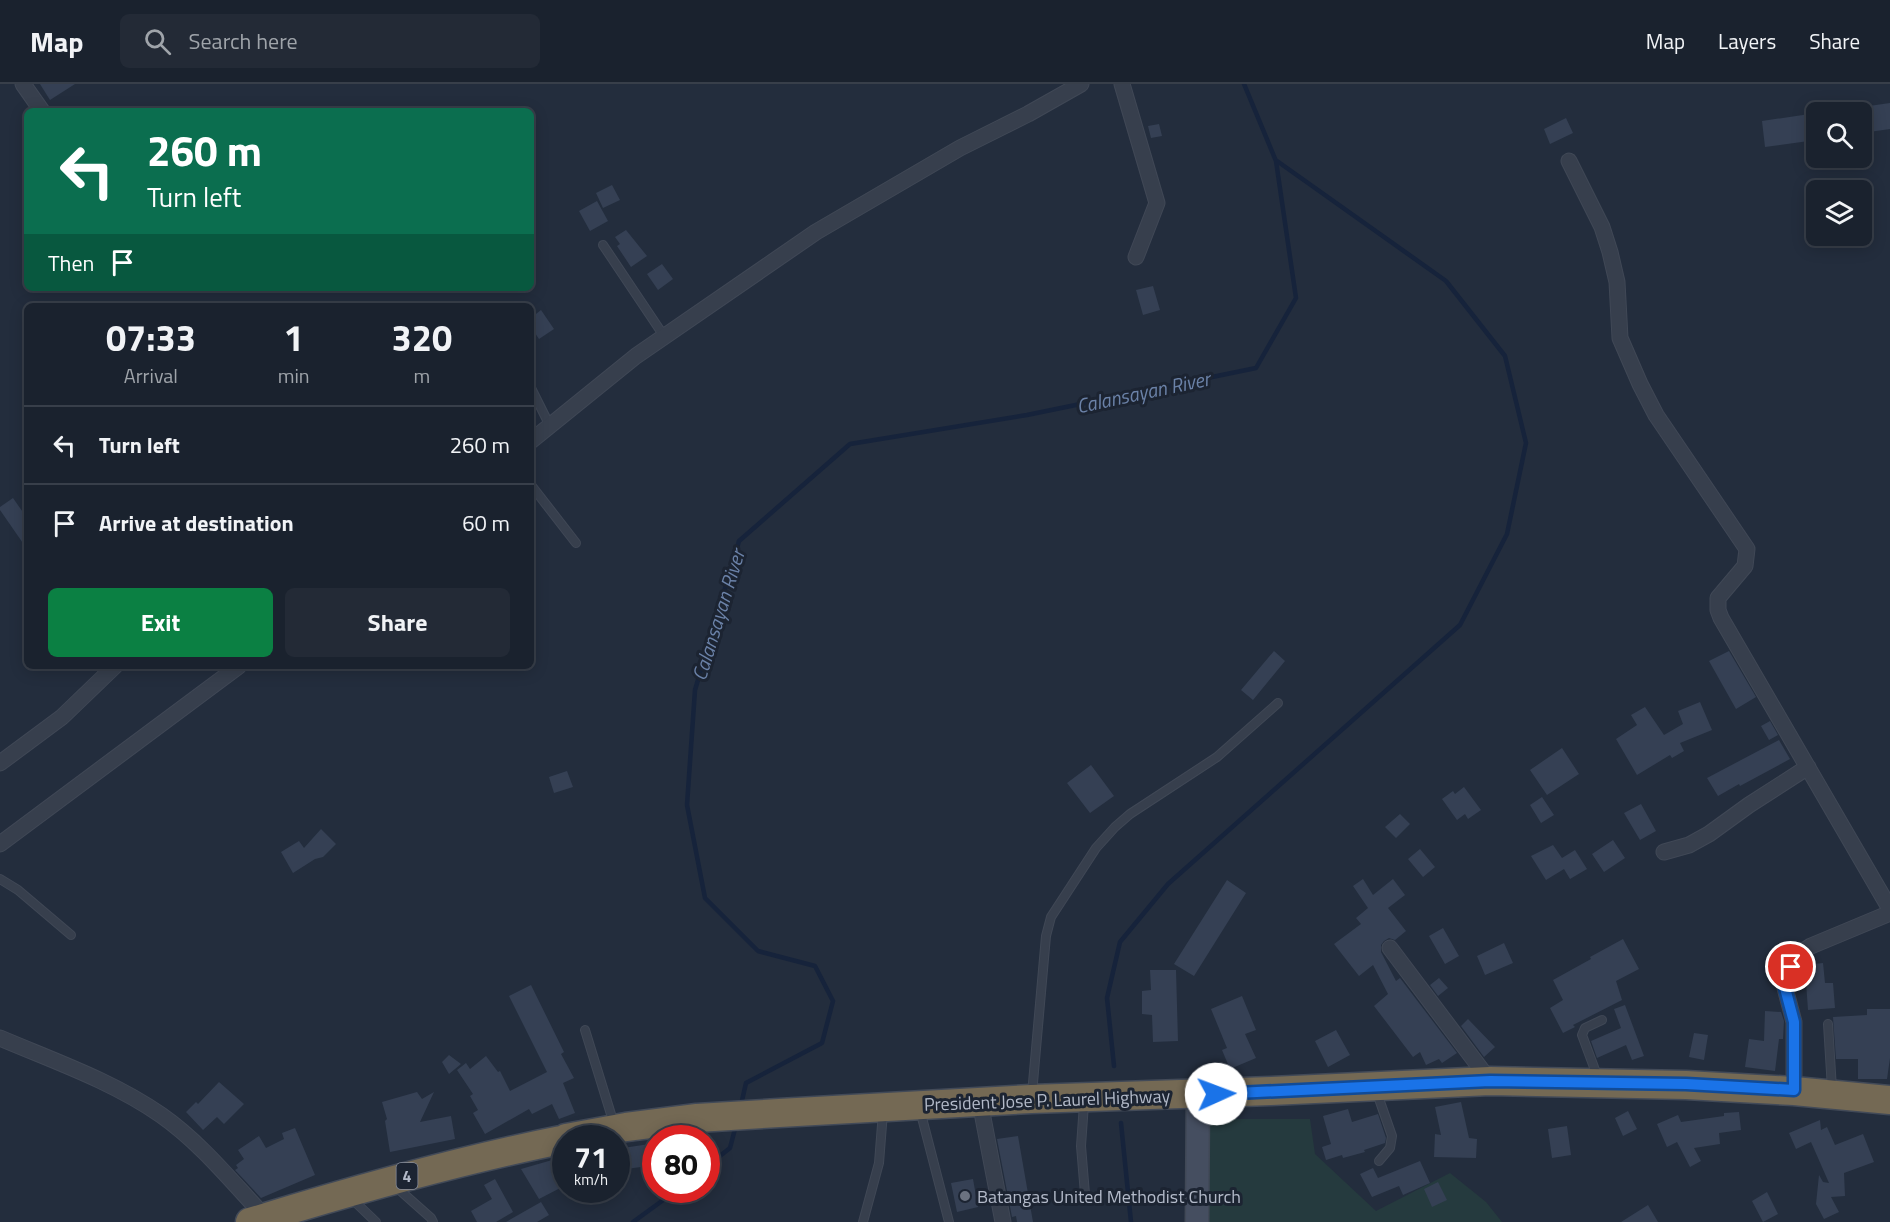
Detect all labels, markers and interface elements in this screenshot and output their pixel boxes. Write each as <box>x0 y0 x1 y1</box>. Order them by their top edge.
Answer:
search box <box>120 14 540 68</box>
text: Map <box>30 20 84 63</box>
text: Search here <box>189 24 298 58</box>
icon: search <box>141 25 174 58</box>
text: Map <box>1646 25 1685 57</box>
text: Layers <box>1718 25 1776 57</box>
text: Share <box>1809 25 1860 57</box>
map controls <box>1806 102 1872 246</box>
button: search <box>1806 102 1872 168</box>
text: 260 m <box>147 118 262 182</box>
icon: left <box>48 132 126 210</box>
text: Turn left <box>147 176 241 217</box>
button: layers <box>1806 180 1872 246</box>
text: Then <box>48 246 94 280</box>
icon: arrive <box>106 246 139 279</box>
text: 07:33 <box>106 310 196 365</box>
text: 1 <box>284 310 304 365</box>
text: 320 <box>392 310 452 365</box>
text: Arrival <box>124 360 178 391</box>
text: min <box>278 360 310 391</box>
text: m <box>413 360 430 391</box>
water label: Calansayan River <box>1073 362 1215 421</box>
text: Turn left <box>99 428 180 462</box>
text: 260 m <box>450 428 510 462</box>
icon: left <box>48 429 81 462</box>
text: Arrive at destination <box>99 506 294 540</box>
text: 60 m <box>462 506 510 540</box>
icon: arrive <box>48 507 81 540</box>
water label: Calansayan River <box>683 543 753 684</box>
button: Exit <box>48 588 273 657</box>
button: Share <box>285 588 510 657</box>
pin <box>1765 941 1816 992</box>
icon: arrive <box>1774 950 1807 983</box>
position arrow <box>1184 1062 1248 1126</box>
street label: President Jose P. Laurel Highway <box>923 1082 1171 1118</box>
speed limit sign: 80 <box>642 1125 720 1203</box>
text: 71 <box>574 1134 608 1180</box>
road number: 4 <box>396 1163 418 1189</box>
text: km/h <box>574 1168 608 1191</box>
place label: Batangas United Methodist Church <box>977 1183 1241 1210</box>
marker: Batangas United Methodist Church <box>958 1189 972 1203</box>

